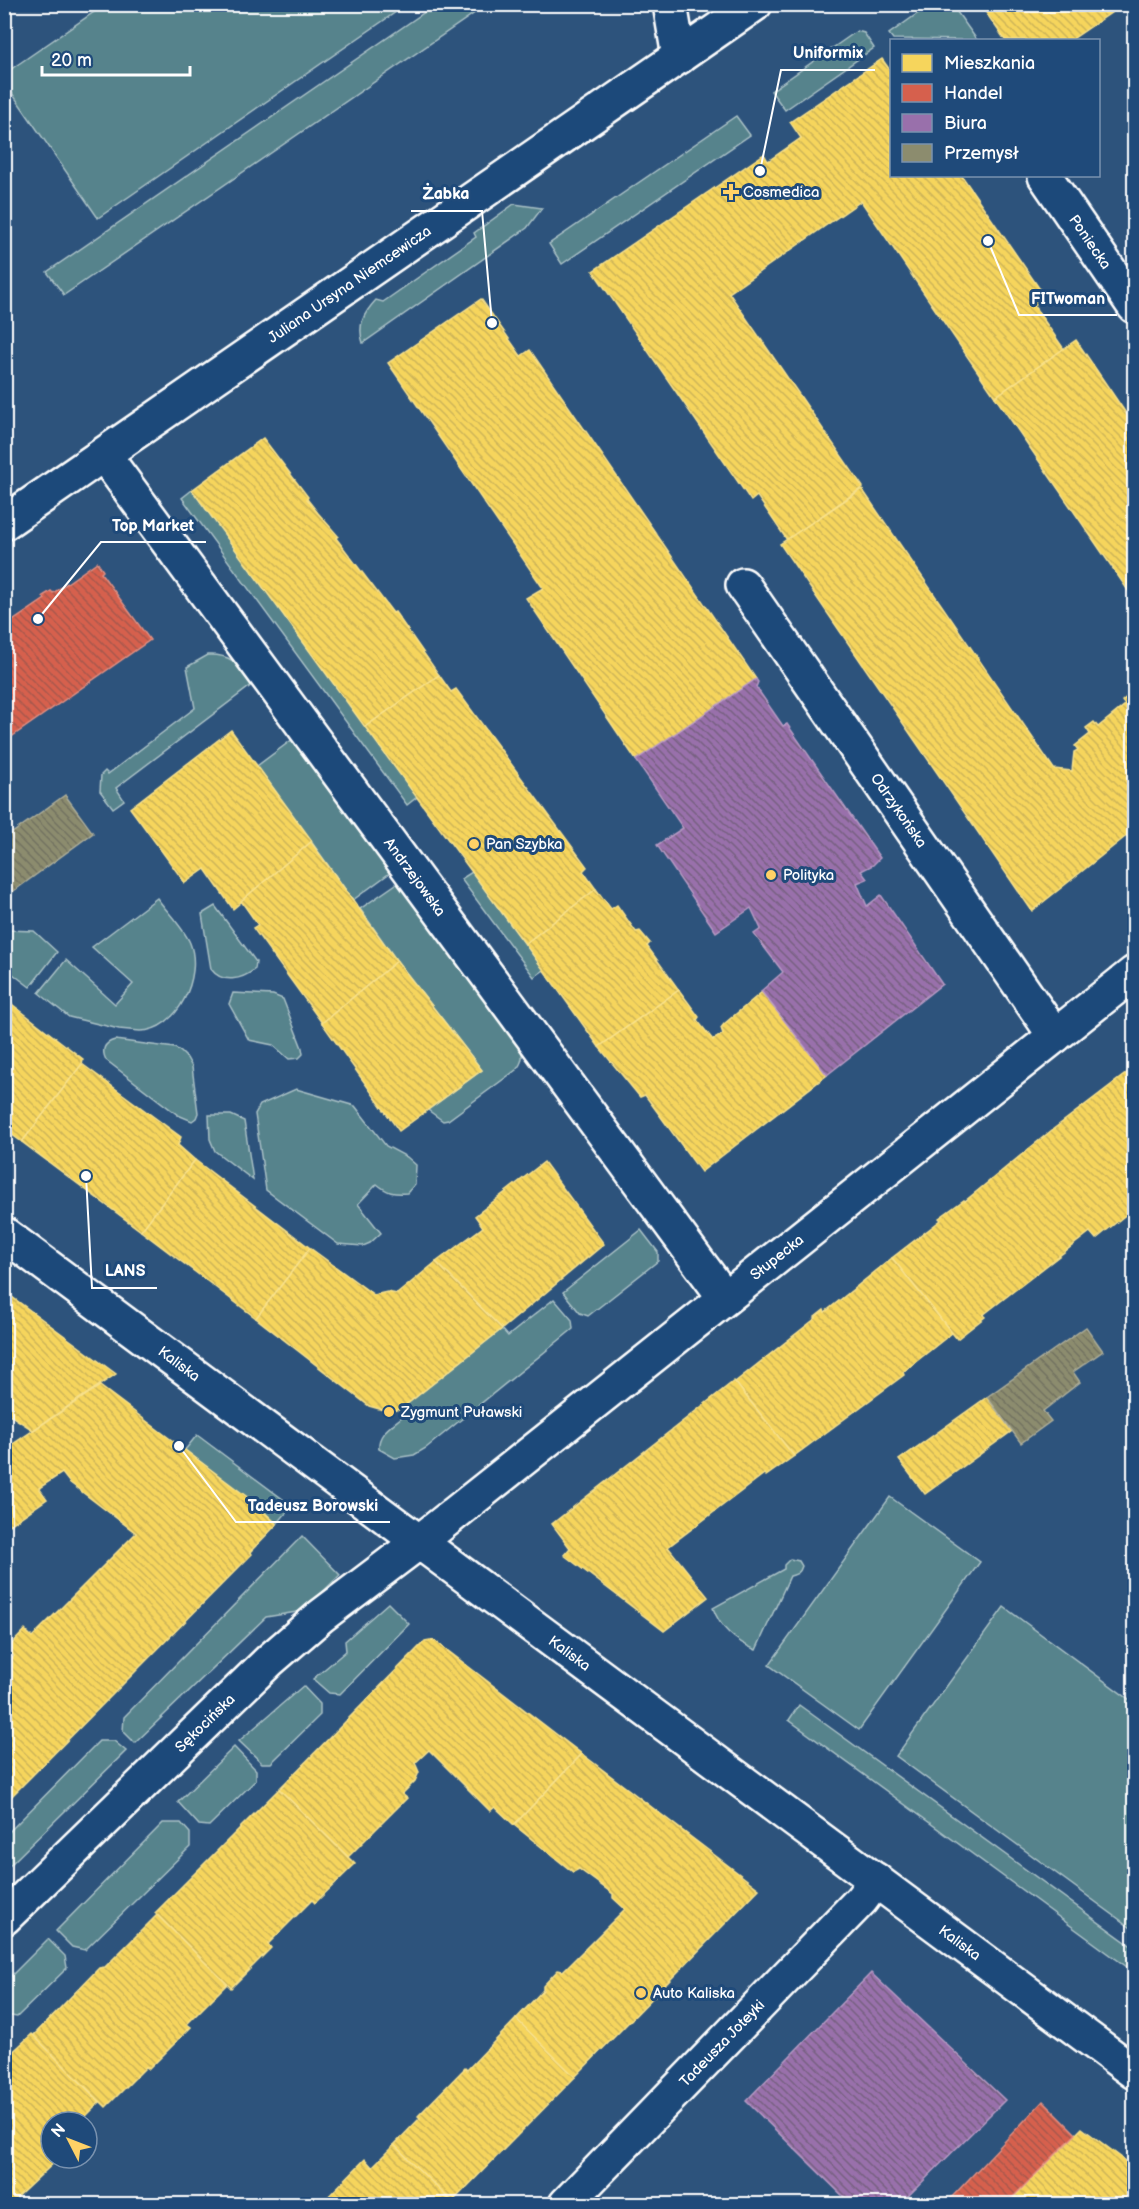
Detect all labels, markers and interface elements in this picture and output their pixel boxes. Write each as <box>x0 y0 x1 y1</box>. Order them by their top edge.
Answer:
callout: Uniformix <box>781 36 875 70</box>
scale bar <box>42 39 190 77</box>
legend <box>890 39 1100 177</box>
text: Uniformix <box>793 44 863 63</box>
text: 20 m <box>51 50 92 71</box>
text: Mieszkania <box>944 53 1035 74</box>
text: Handel <box>944 83 1003 104</box>
text: Biura <box>944 113 987 134</box>
text: Przemysł <box>944 143 1019 164</box>
callout: Żabka <box>411 177 482 211</box>
text: Żabka <box>423 182 470 204</box>
place label: Cosmedica <box>743 183 820 202</box>
marker: Cosmedica <box>724 185 738 199</box>
street label: Poniecka <box>1065 211 1116 273</box>
street label: Juliana Ursyna Niemcewicza <box>264 221 435 347</box>
callout: FITwoman <box>1019 281 1117 315</box>
text: FITwoman <box>1031 290 1105 309</box>
callout: Top Market <box>101 508 206 542</box>
text: Top Market <box>112 517 195 536</box>
street label: Odrzykońska <box>867 769 931 851</box>
street label: Andrzejowska <box>380 834 450 920</box>
place label: Pan Szybka <box>486 835 563 854</box>
marker: Pan Szybka <box>467 837 481 851</box>
place label: Polityka <box>783 866 834 885</box>
marker: Polityka <box>764 868 778 882</box>
street label: Słupecka <box>746 1230 807 1284</box>
callout: LANS <box>92 1254 157 1288</box>
text: LANS <box>105 1262 146 1281</box>
street label: Kaliska <box>154 1342 204 1386</box>
place label: Zygmunt Puławski <box>400 1403 522 1422</box>
marker: Zygmunt Puławski <box>382 1405 396 1419</box>
callout: Tadeusz Borowski <box>236 1488 390 1522</box>
text: Tadeusz Borowski <box>248 1497 378 1516</box>
street label: Kaliska <box>545 1631 594 1675</box>
street label: Sękocińska <box>171 1690 239 1756</box>
street label: Kaliska <box>935 1921 985 1965</box>
place label: Auto Kaliska <box>653 1984 735 2003</box>
marker: Auto Kaliska <box>634 1986 648 2000</box>
street label: Tadeusza Joteyki <box>675 1996 769 2091</box>
north arrow <box>39 2110 99 2170</box>
text: N <box>48 2120 70 2142</box>

